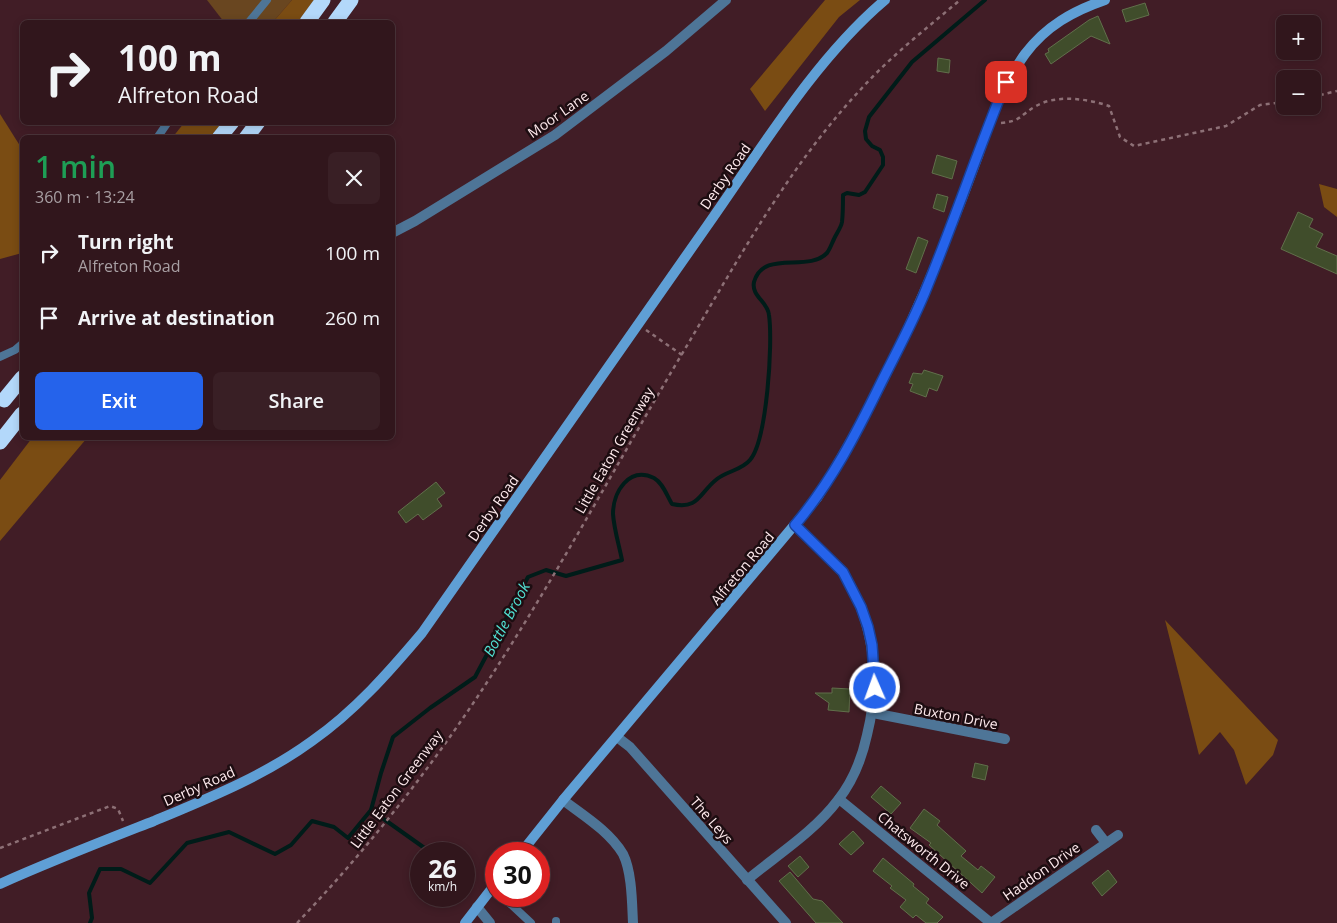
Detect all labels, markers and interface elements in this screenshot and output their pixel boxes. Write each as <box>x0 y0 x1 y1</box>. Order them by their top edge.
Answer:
map controls <box>1276 15 1321 115</box>
button: + <box>1276 15 1321 60</box>
text: 100 m <box>118 34 222 81</box>
icon: right <box>35 40 100 105</box>
pin <box>985 61 1027 103</box>
icon: arrive <box>992 68 1020 96</box>
button: − <box>1276 70 1321 115</box>
text: Alfreton Road <box>118 79 259 109</box>
street label: Moor Lane <box>524 86 592 142</box>
street label: Derby Road <box>695 139 755 213</box>
text: 1 min <box>35 146 116 187</box>
button: close <box>328 152 380 204</box>
text: 360 m · 13:24 <box>35 186 135 208</box>
text: Turn right <box>78 229 173 255</box>
icon: right <box>35 239 63 267</box>
text: 100 m <box>325 240 380 266</box>
text: Alfreton Road <box>78 255 181 277</box>
icon: arrive <box>35 304 63 332</box>
text: Arrive at destination <box>78 305 275 331</box>
text: 260 m <box>325 305 380 331</box>
button: Exit <box>35 372 203 430</box>
button: Share <box>213 372 380 430</box>
street label: Little Eaton Greenway <box>570 383 658 517</box>
street label: Derby Road <box>463 471 523 545</box>
street label: Alfreton Road <box>706 528 778 608</box>
water label: Bottle Brook <box>478 578 534 660</box>
position arrow <box>848 661 900 713</box>
street label: Buxton Drive <box>913 699 1000 733</box>
street label: Little Eaton Greenway <box>345 725 447 852</box>
street label: Derby Road <box>160 762 238 810</box>
street label: The Leys <box>686 792 738 848</box>
street label: Chatsworth Drive <box>874 807 974 893</box>
street label: Haddon Drive <box>999 837 1083 905</box>
speed limit sign: 30 <box>485 842 550 907</box>
text: 26 <box>428 851 457 885</box>
text: km/h <box>428 878 457 895</box>

